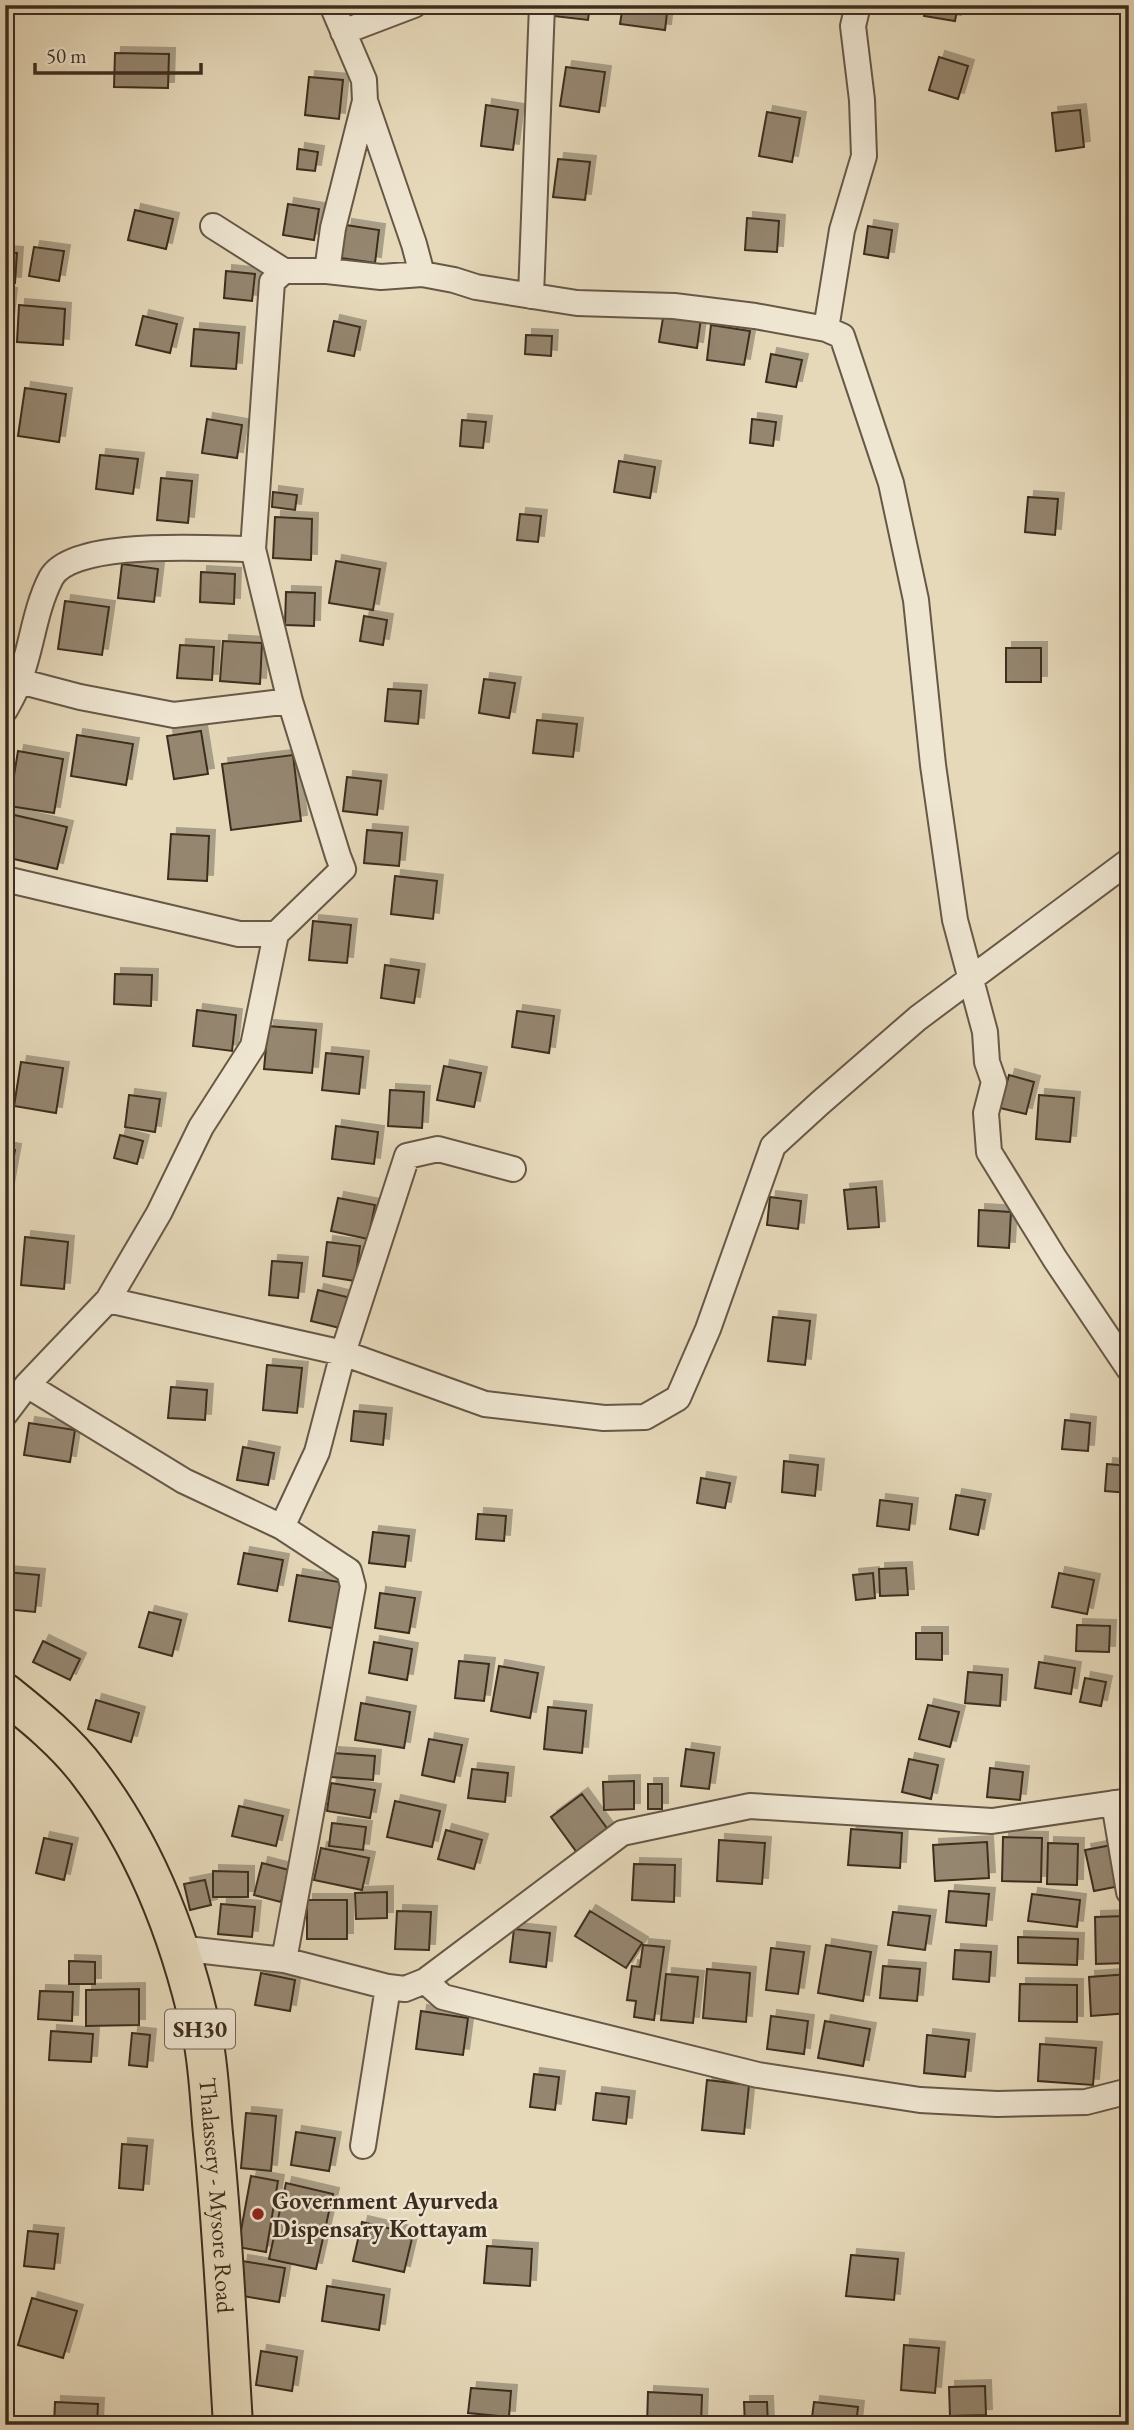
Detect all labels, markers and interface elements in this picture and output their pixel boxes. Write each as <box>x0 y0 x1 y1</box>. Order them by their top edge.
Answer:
scale bar <box>35 32 201 76</box>
text: 50 m <box>46 42 87 69</box>
road number: SH30 <box>165 2010 235 2048</box>
street label: Thalassery - Mysore Road <box>193 2076 242 2315</box>
place label: Government Ayurveda Dispensary Kottayam <box>272 2185 499 2245</box>
marker: Government Ayurveda Dispensary Kottayam <box>250 2206 266 2222</box>

